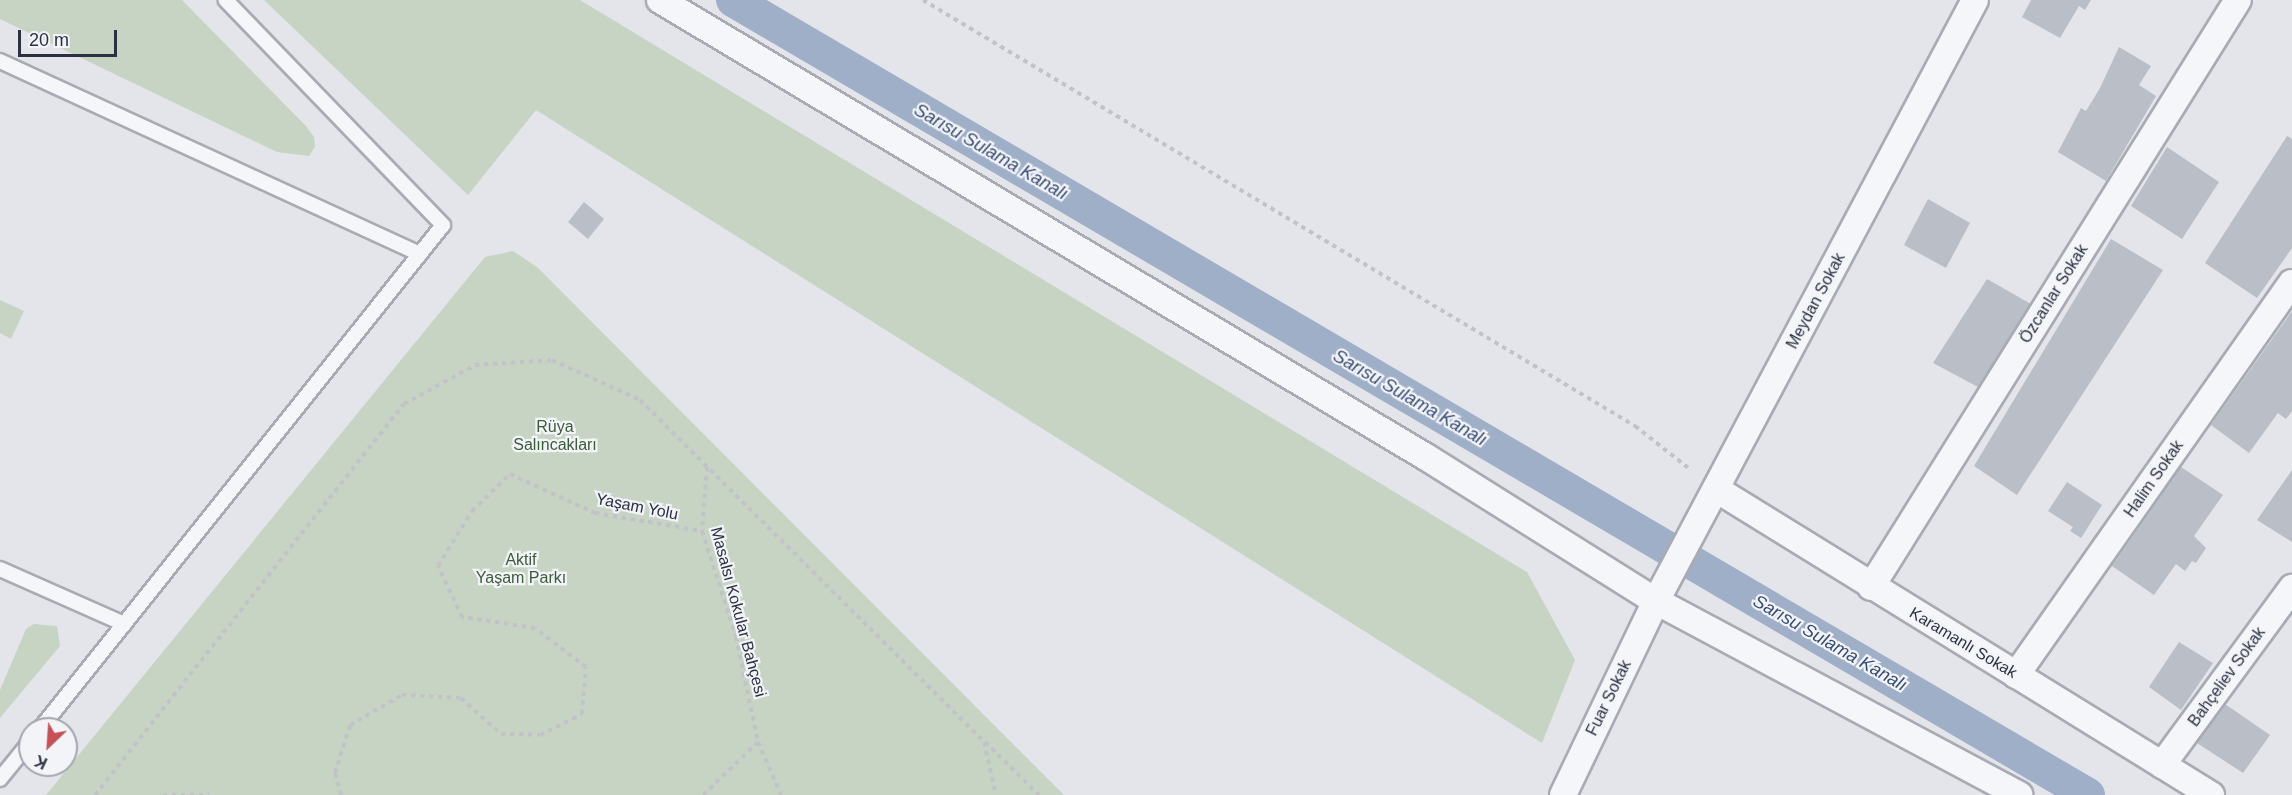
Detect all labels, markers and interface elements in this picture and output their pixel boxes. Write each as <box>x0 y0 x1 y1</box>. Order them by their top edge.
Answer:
scale bar <box>21 18 120 56</box>
text: 20 m <box>29 30 69 50</box>
water label: Sarısu Sulama Kanalı <box>910 99 1072 205</box>
street label: Özcanlar Sokak <box>2016 241 2092 347</box>
street label: Meydan Sokak <box>1783 250 1849 352</box>
water label: Sarısu Sulama Kanalı <box>1329 345 1491 451</box>
park label: Rüya Salıncakları <box>513 417 597 455</box>
street label: Halim Sokak <box>2120 437 2188 521</box>
street label: Yaşam Yolu <box>594 490 680 524</box>
street label: Masalsı Kokular Bahçesi <box>706 525 770 699</box>
park label: Aktif Yaşam Parkı <box>476 550 566 588</box>
water label: Sarısu Sulama Kanalı <box>1749 590 1911 696</box>
street label: Karamanlı Sokak <box>1906 603 2020 683</box>
street label: Bahçeliev Sokak <box>2184 624 2270 730</box>
street label: Fuar Sokak <box>1582 657 1636 739</box>
north arrow <box>18 717 78 777</box>
text: K <box>32 752 50 772</box>

